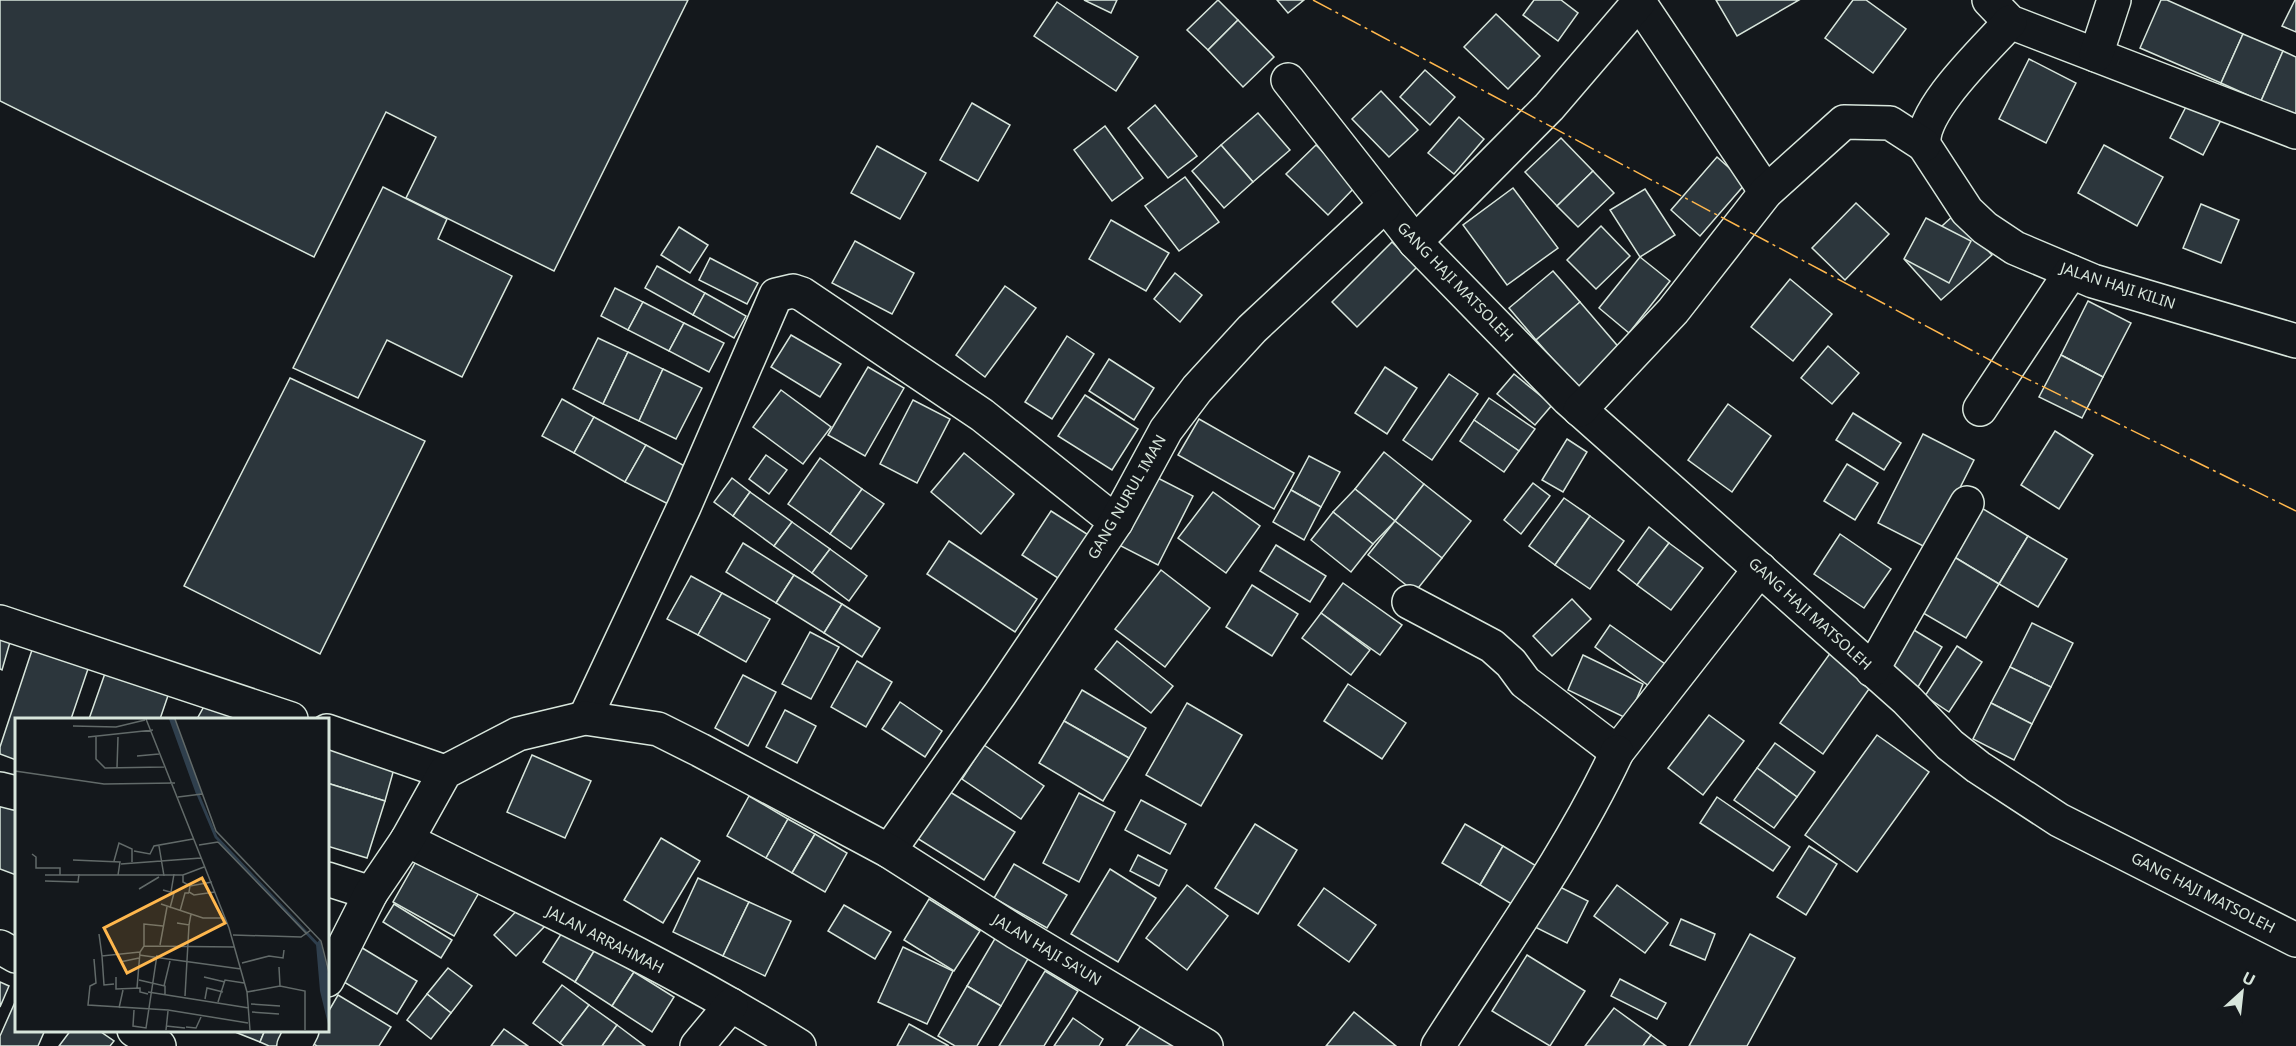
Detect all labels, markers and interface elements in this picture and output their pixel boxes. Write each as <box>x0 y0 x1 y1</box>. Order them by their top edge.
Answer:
street label: GANG HAJI MATSOLEH <box>1393 217 1518 345</box>
street label: JALAN HAJI KILIN <box>2056 256 2178 313</box>
street label: GANG NURUL IMAN <box>1082 431 1170 562</box>
street label: GANG HAJI MATSOLEH <box>1745 553 1876 674</box>
inset map <box>15 718 328 1031</box>
street label: GANG HAJI MATSOLEH <box>2128 847 2279 937</box>
street label: JALAN ARRAHMAH <box>541 900 668 977</box>
street label: JALAN HAJI SA'UN <box>988 908 1106 990</box>
north arrow <box>2212 962 2272 1022</box>
text: U <box>2238 966 2259 991</box>

